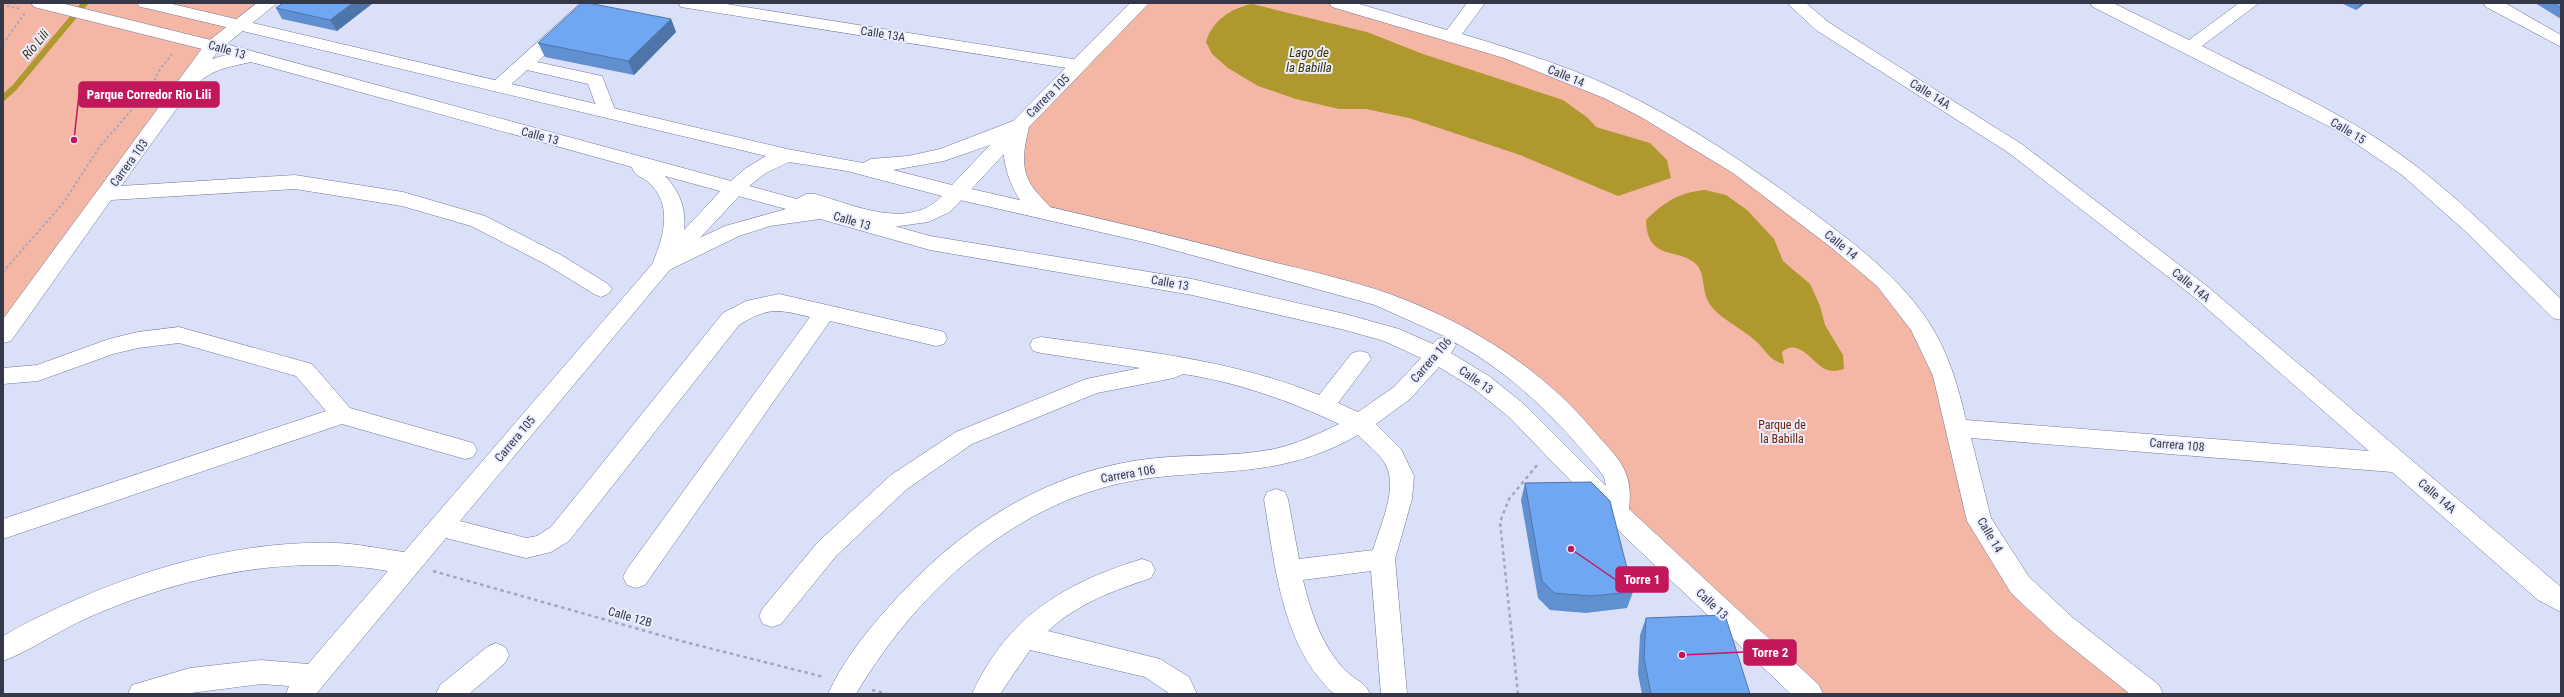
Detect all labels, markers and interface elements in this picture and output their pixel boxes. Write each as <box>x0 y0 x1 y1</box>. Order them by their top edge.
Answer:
street label: Calle 13A <box>860 24 906 44</box>
water label: Río Lili <box>19 27 52 62</box>
street label: Calle 13 <box>207 38 247 62</box>
water label: Lago de la Babilla <box>1286 45 1332 75</box>
street label: Calle 14 <box>1546 62 1586 90</box>
street label: Carrera 105 <box>1024 72 1072 120</box>
street label: Calle 14A <box>1907 76 1953 112</box>
callout: Parque Corredor Rio Lili <box>79 82 219 107</box>
text: Parque Corredor Rio Lili <box>87 87 211 102</box>
street label: Calle 15 <box>2328 115 2368 147</box>
street label: Calle 13 <box>520 124 560 148</box>
street label: Carrera 103 <box>107 137 151 189</box>
street label: Calle 13 <box>832 209 872 233</box>
street label: Calle 14 <box>1822 228 1860 263</box>
street label: Calle 14A <box>2169 265 2213 305</box>
street label: Calle 13 <box>1150 273 1190 293</box>
street label: Carrera 106 <box>1408 335 1454 385</box>
street label: Calle 13 <box>1456 363 1496 397</box>
street label: Carrera 105 <box>492 413 538 465</box>
park label: Parque de la Babilla <box>1758 418 1806 446</box>
street label: Carrera 108 <box>2149 436 2205 454</box>
street label: Carrera 106 <box>1100 462 1156 486</box>
street label: Calle 14A <box>2415 476 2459 516</box>
street label: Calle 14 <box>1974 515 2006 555</box>
callout: Torre 1 <box>1616 567 1668 592</box>
text: Torre 1 <box>1624 572 1660 587</box>
street label: Calle 13 <box>1693 586 1731 622</box>
street label: Calle 12B <box>607 604 653 630</box>
callout: Torre 2 <box>1744 640 1796 665</box>
text: Torre 2 <box>1752 645 1789 660</box>

